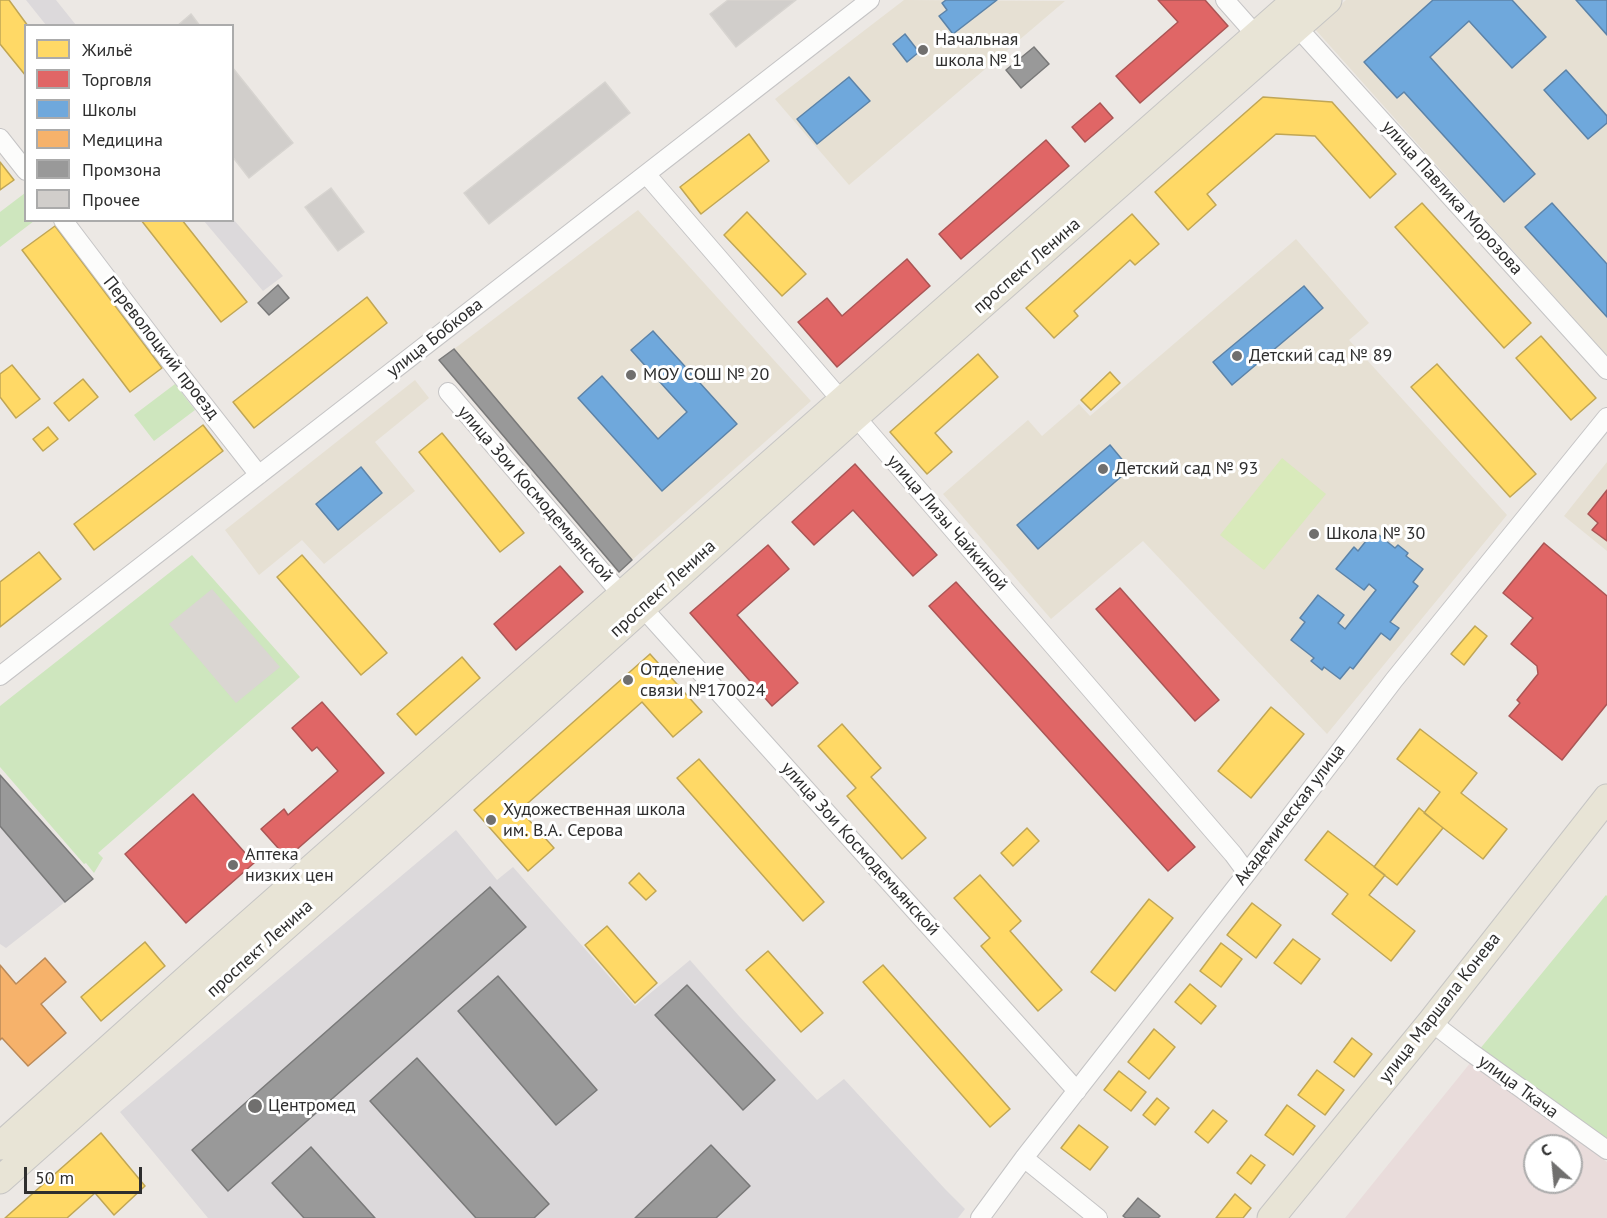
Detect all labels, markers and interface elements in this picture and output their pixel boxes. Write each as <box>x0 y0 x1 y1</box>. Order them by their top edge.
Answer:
legend <box>24 24 234 222</box>
place label: Начальная школа № 1 <box>935 29 1022 72</box>
text: Жильё <box>82 38 133 61</box>
marker: Начальная школа № 1 <box>916 43 930 57</box>
text: Торговля <box>82 68 152 91</box>
text: Школы <box>82 98 137 121</box>
street label: улица Павлика Морозова <box>1377 116 1527 280</box>
text: Медицина <box>82 128 163 151</box>
text: Промзона <box>82 158 161 181</box>
text: Прочее <box>82 188 140 211</box>
street label: проспект Ленина <box>969 214 1085 318</box>
street label: Переволоцкий проезд <box>98 272 224 424</box>
street label: улица Бобкова <box>383 294 487 382</box>
place label: Детский сад № 89 <box>1249 345 1392 367</box>
marker: Детский сад № 89 <box>1230 349 1244 363</box>
place label: МОУ СОШ № 20 <box>643 364 769 386</box>
marker: МОУ СОШ № 20 <box>624 368 638 382</box>
street label: улица Зои Космодемьянской <box>453 401 617 587</box>
street label: улица Лизы Чайкиной <box>882 450 1012 596</box>
place label: Детский сад № 93 <box>1115 458 1258 480</box>
marker: Детский сад № 93 <box>1096 462 1110 476</box>
place label: Школа № 30 <box>1326 523 1425 545</box>
marker: Школа № 30 <box>1307 527 1321 541</box>
street label: проспект Ленина <box>606 536 720 642</box>
place label: Отделение связи №170024 <box>640 659 765 702</box>
marker: Отделение связи №170024 <box>621 673 635 687</box>
street label: Академическая улица <box>1230 740 1350 890</box>
street label: улица Зои Космодемьянской <box>776 758 944 940</box>
place label: Художественная школа им. В.А. Серова <box>503 799 685 842</box>
marker: Художественная школа им. В.А. Серова <box>484 813 498 827</box>
place label: Аптека низких цен <box>245 844 334 886</box>
marker: Аптека низких цен <box>226 858 240 872</box>
street label: проспект Ленина <box>203 896 317 1002</box>
street label: улица Маршала Конева <box>1375 929 1505 1087</box>
street label: улица Ткача <box>1474 1051 1562 1123</box>
place label: Центромед <box>268 1095 355 1117</box>
marker: Центромед <box>246 1097 264 1115</box>
north arrow <box>1523 1134 1583 1194</box>
text: С <box>1537 1139 1554 1161</box>
scale bar <box>27 1155 146 1193</box>
text: 50 m <box>35 1166 74 1189</box>

